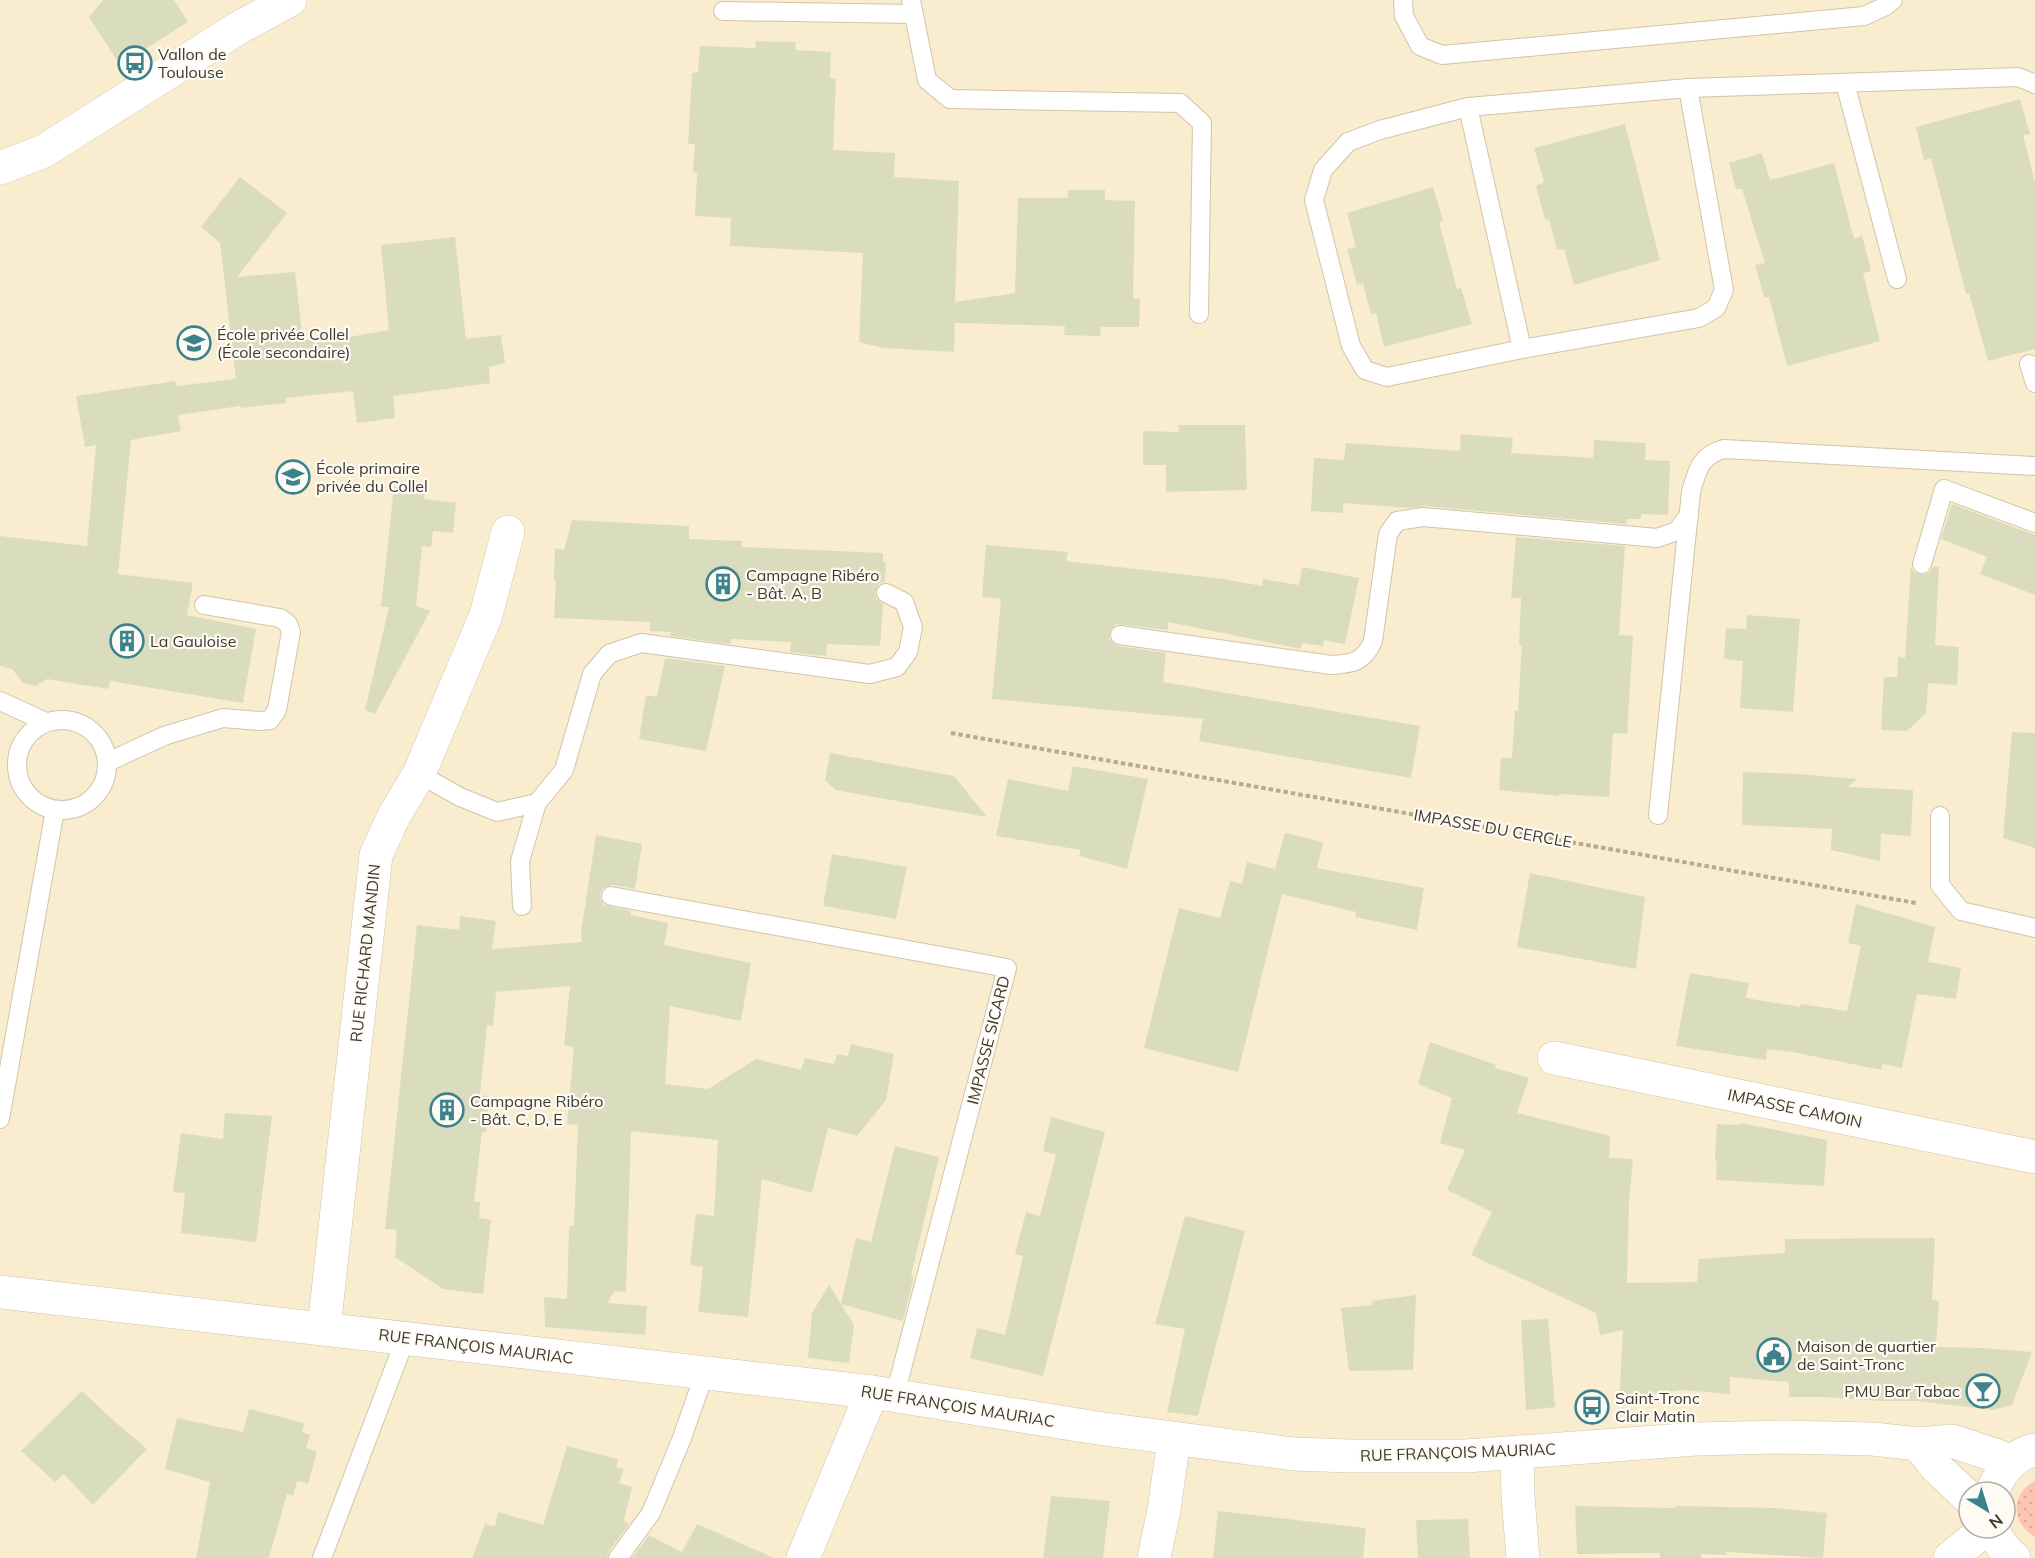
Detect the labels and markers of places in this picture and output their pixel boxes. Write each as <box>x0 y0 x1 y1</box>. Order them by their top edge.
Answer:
place label: Vallon de Toulouse <box>158 44 226 82</box>
bus stop icon: Vallon de Toulouse <box>117 45 153 81</box>
place label: École privée Collel (École secondaire) <box>217 324 350 362</box>
school or university icon: École privée Collel (École secondaire) <box>176 325 212 361</box>
place label: École primaire privée du Collel <box>316 458 428 496</box>
school or university icon: École primaire privée du Collel <box>275 459 311 495</box>
place label: Campagne Ribéro - Bât. A, B <box>746 565 879 603</box>
building icon: Campagne Ribéro - Bât. A, B <box>705 566 741 602</box>
building icon: La Gauloise <box>109 623 145 659</box>
place label: La Gauloise <box>150 631 236 651</box>
place label: Campagne Ribéro - Bât. C, D, E <box>470 1091 603 1129</box>
building icon: Campagne Ribéro - Bât. C, D, E <box>429 1092 465 1128</box>
place label: Maison de quartier de Saint-Tronc <box>1797 1336 1936 1374</box>
public building icon: Maison de quartier de Saint-Tronc <box>1756 1337 1792 1373</box>
bar icon: PMU Bar Tabac <box>1965 1373 2001 1409</box>
place label: PMU Bar Tabac <box>1844 1381 1960 1401</box>
place label: Saint-Tronc Clair Matin <box>1615 1388 1700 1426</box>
bus stop icon: Saint-Tronc Clair Matin <box>1574 1389 1610 1425</box>

